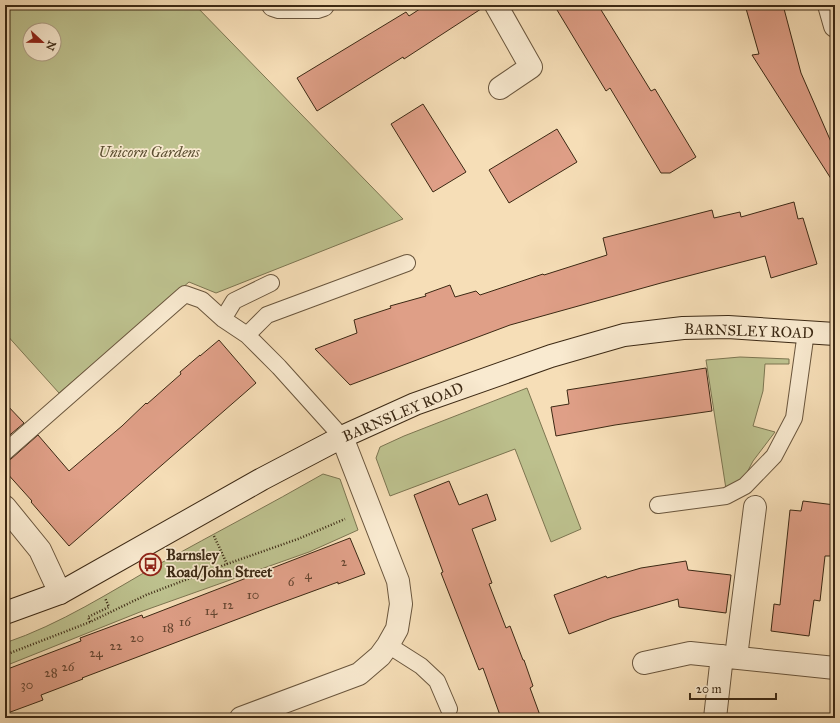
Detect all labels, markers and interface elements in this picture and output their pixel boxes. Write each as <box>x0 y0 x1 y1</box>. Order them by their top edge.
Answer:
north arrow <box>22 22 62 62</box>
text: N <box>43 39 59 53</box>
park label: Unicorn Gardens <box>98 143 200 161</box>
street label: BARNSLEY ROAD <box>684 320 814 342</box>
street label: BARNSLEY ROAD <box>340 378 466 446</box>
place label: Barnsley Road/John Street <box>166 546 273 582</box>
bus stop icon: Barnsley Road/John Street <box>137 551 163 577</box>
house number: 2 <box>341 554 348 570</box>
house number: 4 <box>304 567 312 583</box>
house number: 6 <box>288 574 295 590</box>
house number: 10 <box>247 587 259 603</box>
house number: 12 <box>222 597 234 613</box>
house number: 14 <box>205 603 218 619</box>
house number: 16 <box>179 614 191 630</box>
house number: 18 <box>162 620 174 636</box>
house number: 20 <box>130 630 144 646</box>
house number: 22 <box>110 638 123 654</box>
house number: 24 <box>89 645 104 661</box>
house number: 26 <box>61 659 75 675</box>
house number: 28 <box>44 665 58 681</box>
scale bar <box>690 675 776 701</box>
house number: 30 <box>21 677 33 693</box>
text: 20 m <box>696 682 722 696</box>

